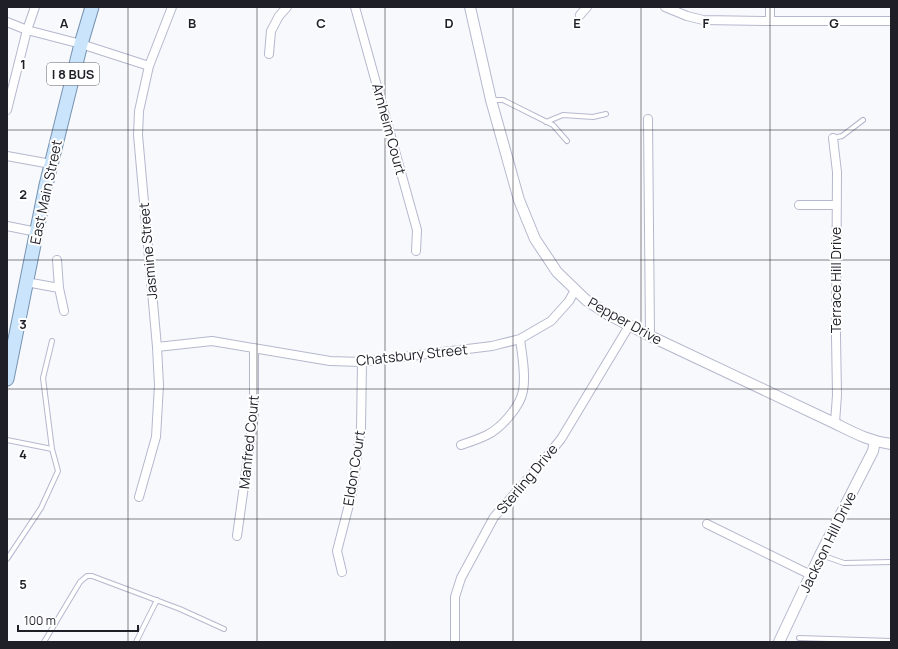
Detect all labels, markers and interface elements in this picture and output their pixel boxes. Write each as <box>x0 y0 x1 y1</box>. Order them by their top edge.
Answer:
text: A <box>60 14 69 32</box>
text: B <box>188 14 196 32</box>
text: C <box>316 14 326 32</box>
text: D <box>444 14 454 32</box>
text: E <box>573 14 581 32</box>
text: F <box>703 14 710 32</box>
text: G <box>829 14 839 32</box>
text: 1 <box>20 55 26 73</box>
road number: I 8 BUS <box>47 63 99 85</box>
street label: Arnheim Court <box>368 81 411 177</box>
street label: East Main Street <box>25 137 66 246</box>
text: 2 <box>19 185 27 203</box>
street label: Jasmine Street <box>134 201 161 300</box>
street label: Terrace Hill Drive <box>826 227 845 333</box>
street label: Pepper Drive <box>585 292 666 349</box>
text: 3 <box>19 315 27 333</box>
street label: Chatsbury Street <box>355 339 469 370</box>
street label: Manfred Court <box>234 394 263 490</box>
street label: Eldon Court <box>338 428 369 507</box>
street label: Sterling Drive <box>492 440 561 518</box>
text: 4 <box>19 445 27 463</box>
street label: Jackson Hill Drive <box>795 488 860 596</box>
text: 5 <box>19 575 27 593</box>
scale bar <box>18 607 138 633</box>
text: 100 m <box>24 612 56 629</box>

